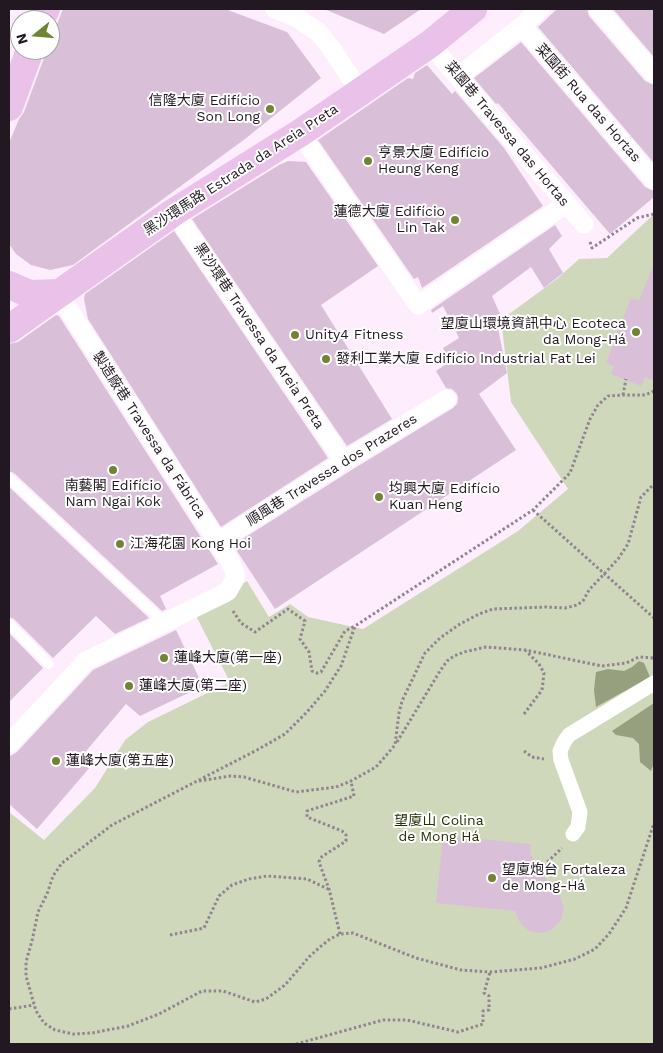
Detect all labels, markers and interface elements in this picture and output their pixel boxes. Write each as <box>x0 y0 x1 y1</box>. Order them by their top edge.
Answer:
north arrow <box>10 10 60 60</box>
text: N <box>12 32 31 46</box>
street label: 菜園街 Rua das Hortas <box>532 40 644 166</box>
street label: 菜園巷 Travessa das Hortas <box>441 58 573 210</box>
place label: 信隆大廈 Edifício Son Long <box>149 93 260 125</box>
street label: 黑沙環馬路 Estrada da Areia Preta <box>141 101 341 239</box>
marker: 信隆大廈 Edifício Son Long <box>264 103 276 115</box>
place label: 亨景大廈 Edifício Heung Keng <box>378 145 489 178</box>
marker: 亨景大廈 Edifício Heung Keng <box>362 155 374 167</box>
place label: 蓮德大廈 Edifício Lin Tak <box>334 204 445 236</box>
marker: 蓮德大廈 Edifício Lin Tak <box>449 214 461 226</box>
street label: 黑沙環巷 Travessa da Areia Preta <box>190 240 328 432</box>
place label: 望廈山環境資訊中心 Ecoteca da Mong-Há <box>441 316 626 348</box>
marker: 望廈山環境資訊中心 Ecoteca da Mong-Há <box>630 326 642 338</box>
place label: Unity4 Fitness <box>305 327 403 343</box>
marker: Unity4 Fitness <box>289 329 301 341</box>
street label: 製造廠巷 Travessa da Fábrica <box>89 348 209 522</box>
place label: 發利工業大廈 Edifício Industrial Fat Lei <box>336 351 596 367</box>
marker: 發利工業大廈 Edifício Industrial Fat Lei <box>320 353 332 365</box>
street label: 順風巷 Travessa dos Prazeres <box>244 410 420 530</box>
marker: 南藝閣 Edifício Nam Ngai Kok <box>107 464 119 476</box>
place label: 南藝閣 Edifício Nam Ngai Kok <box>64 478 162 511</box>
place label: 均興大廈 Edifício Kuan Heng <box>389 481 500 514</box>
marker: 均興大廈 Edifício Kuan Heng <box>373 491 385 503</box>
place label: 江海花園 Kong Hoi <box>130 536 251 552</box>
marker: 江海花園 Kong Hoi <box>114 538 126 550</box>
place label: 蓮峰大廈(第一座) <box>174 650 282 666</box>
marker: 蓮峰大廈(第一座) <box>158 652 170 664</box>
place label: 蓮峰大廈(第二座) <box>139 678 247 694</box>
marker: 蓮峰大廈(第二座) <box>123 680 135 692</box>
place label: 蓮峰大廈(第五座) <box>66 753 174 769</box>
marker: 蓮峰大廈(第五座) <box>50 755 62 767</box>
park label: 望廈山 Colina de Mong Há <box>394 813 484 846</box>
place label: 望廈炮台 Fortaleza de Mong-Há <box>502 862 626 894</box>
marker: 望廈炮台 Fortaleza de Mong-Há <box>486 872 498 884</box>

